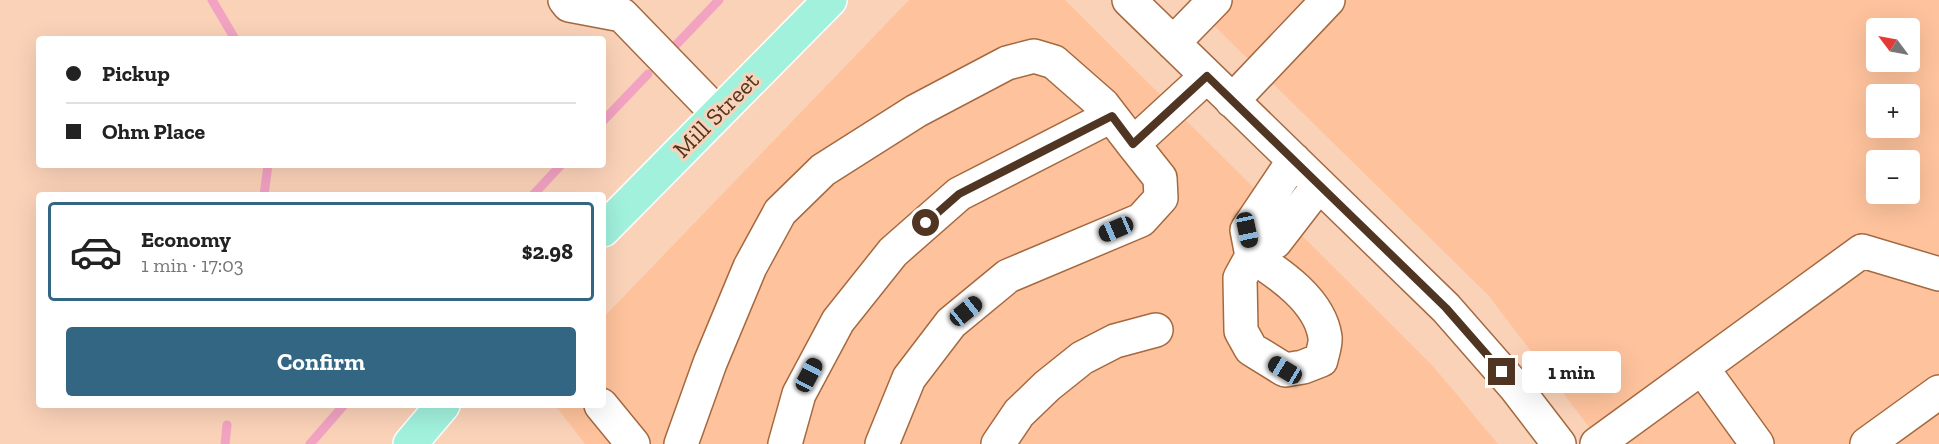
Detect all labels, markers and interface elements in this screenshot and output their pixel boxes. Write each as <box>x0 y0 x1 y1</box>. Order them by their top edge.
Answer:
north arrow <box>1866 18 1920 72</box>
map controls <box>1866 18 1920 204</box>
text: Pickup <box>102 60 170 87</box>
street label: Mill Street <box>667 66 765 164</box>
button: + <box>1866 84 1920 138</box>
text: Ohm Place <box>102 118 205 145</box>
button: − <box>1866 150 1920 204</box>
route start <box>912 209 939 236</box>
car <box>1234 211 1260 249</box>
car <box>1096 214 1136 244</box>
icon: car <box>69 225 123 279</box>
text: Economy <box>141 226 231 253</box>
text: $2.98 <box>522 238 573 265</box>
text: 1 min · 17:03 <box>141 253 244 277</box>
car <box>946 293 986 329</box>
button: Confirm <box>66 327 576 396</box>
callout: 1 min <box>1523 351 1622 393</box>
car <box>1265 353 1305 387</box>
car <box>793 355 825 395</box>
route end <box>1488 358 1515 385</box>
text: 1 min <box>1548 360 1595 384</box>

